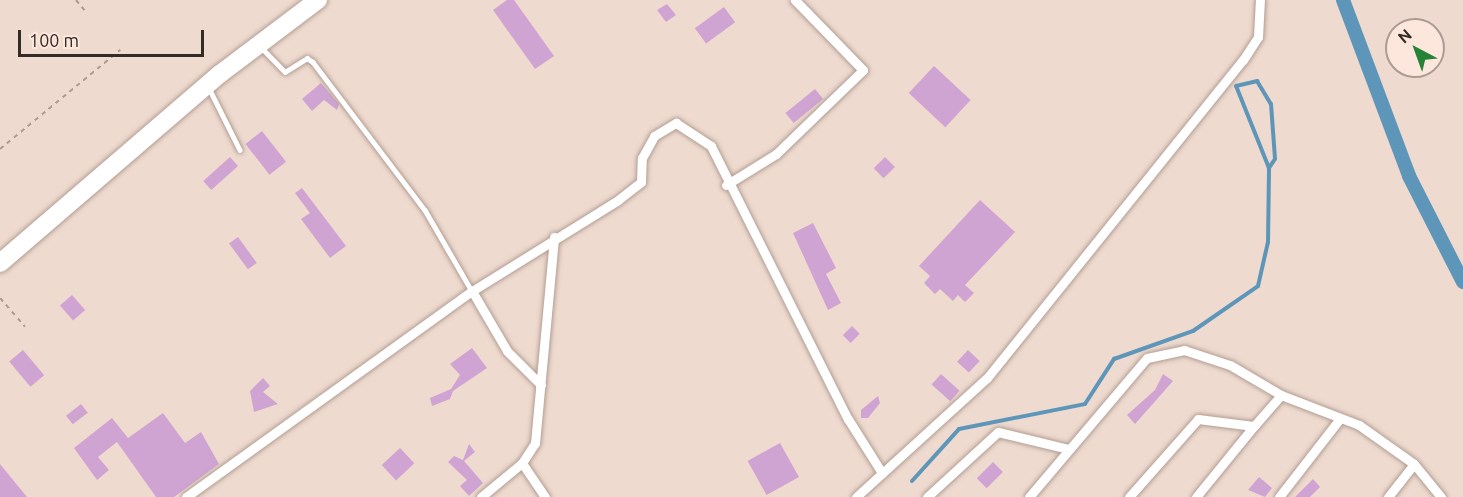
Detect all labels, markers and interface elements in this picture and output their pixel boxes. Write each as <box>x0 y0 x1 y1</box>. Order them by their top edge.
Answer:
scale bar <box>21 18 207 56</box>
north arrow <box>1385 18 1445 78</box>
text: N <box>1394 25 1415 47</box>
text: 100 m <box>29 30 79 50</box>

